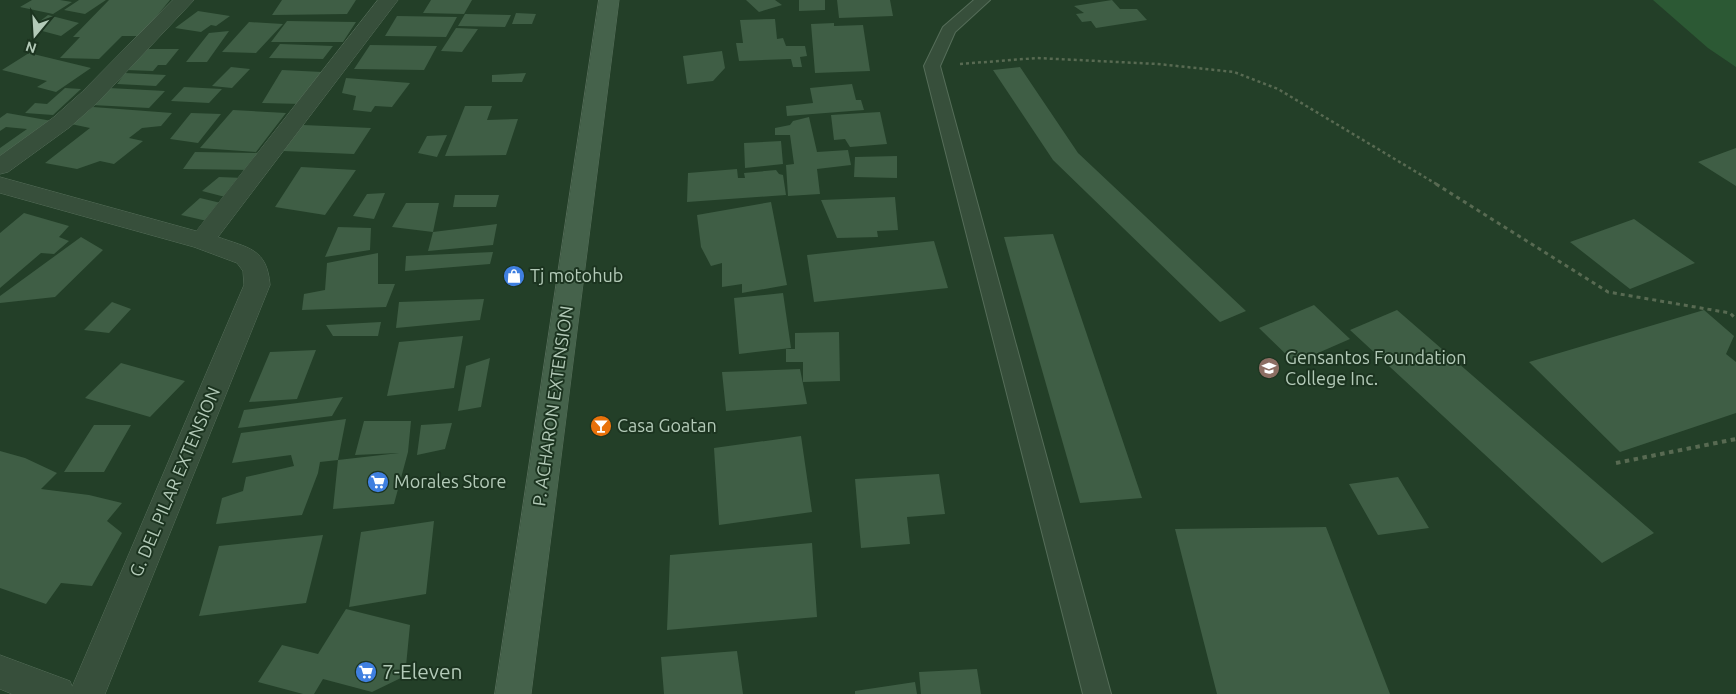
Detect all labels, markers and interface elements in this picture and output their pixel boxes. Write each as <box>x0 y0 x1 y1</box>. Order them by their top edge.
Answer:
north arrow <box>10 10 60 60</box>
text: N <box>24 38 38 57</box>
shop icon: Tj motohub <box>502 264 526 288</box>
place label: Tj motohub <box>530 265 623 285</box>
street label: P. ACHARON EXTENSION <box>528 304 576 507</box>
place label: Gensantos Foundation College Inc. <box>1285 347 1467 388</box>
school or university icon: Gensantos Foundation College Inc. <box>1257 356 1281 380</box>
street label: G. DEL PILAR EXTENSION <box>125 384 223 580</box>
bar icon: Casa Goatan <box>589 414 613 438</box>
place label: Casa Goatan <box>617 415 717 435</box>
supermarket icon: Morales Store <box>366 470 390 494</box>
place label: Morales Store <box>394 471 507 491</box>
place label: 7-Eleven <box>382 659 463 683</box>
supermarket icon: 7-Eleven <box>354 660 378 684</box>

